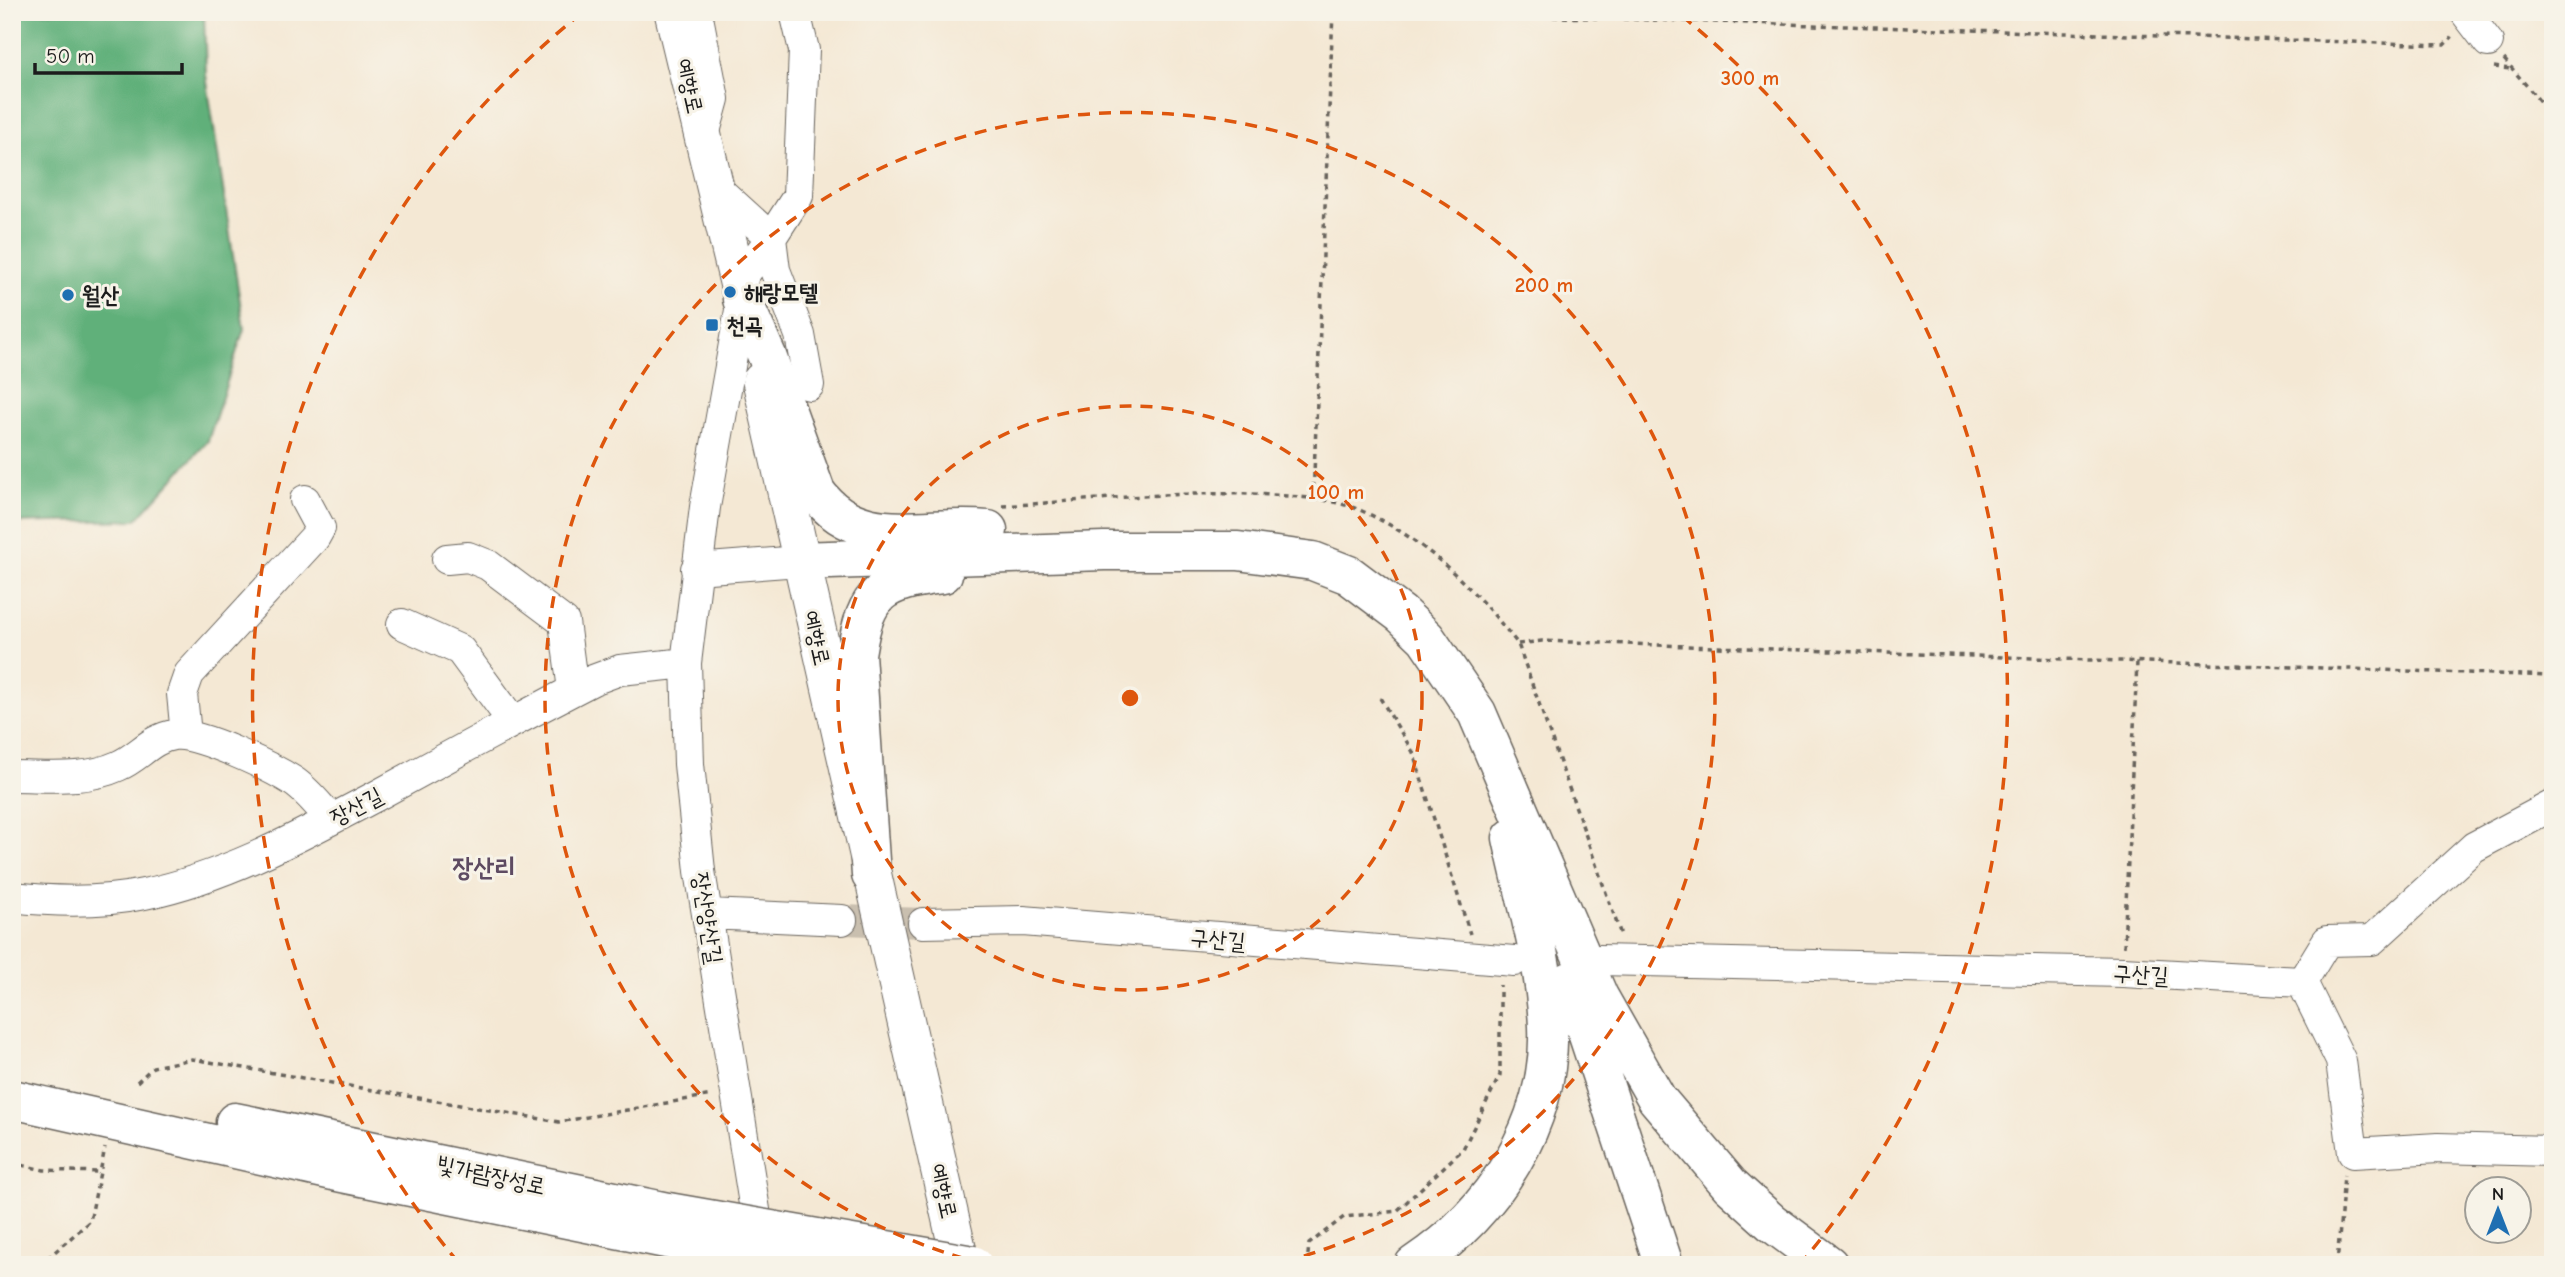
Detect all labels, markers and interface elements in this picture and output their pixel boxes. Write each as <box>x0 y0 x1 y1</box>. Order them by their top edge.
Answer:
scale bar <box>35 32 182 76</box>
text: 50 m <box>46 44 95 68</box>
street label: 예향로 <box>670 56 709 116</box>
text: 300 m <box>1721 66 1779 90</box>
text: 200 m <box>1515 273 1573 297</box>
place label: 해랑모텔 <box>744 279 819 306</box>
place label: 월산 <box>82 282 120 309</box>
marker: 해랑모텔 <box>722 284 738 300</box>
marker: 월산 <box>60 287 76 303</box>
place label: 천곡 <box>726 312 763 339</box>
marker: 천곡 <box>704 317 720 333</box>
text: 100 m <box>1308 480 1364 504</box>
street label: 예향로 <box>797 608 836 668</box>
centre of rings <box>1118 686 1142 710</box>
street label: 장산길 <box>325 781 387 831</box>
district label: 장산리 <box>453 853 515 883</box>
street label: 장산양산길 <box>687 870 728 966</box>
street label: 구산길 <box>1189 924 1247 955</box>
street label: 구산길 <box>2113 960 2169 989</box>
street label: 빛가람장성로 <box>434 1151 548 1200</box>
street label: 예향로 <box>924 1161 963 1221</box>
north arrow <box>2464 1176 2534 1246</box>
text: N <box>2492 1183 2504 1205</box>

